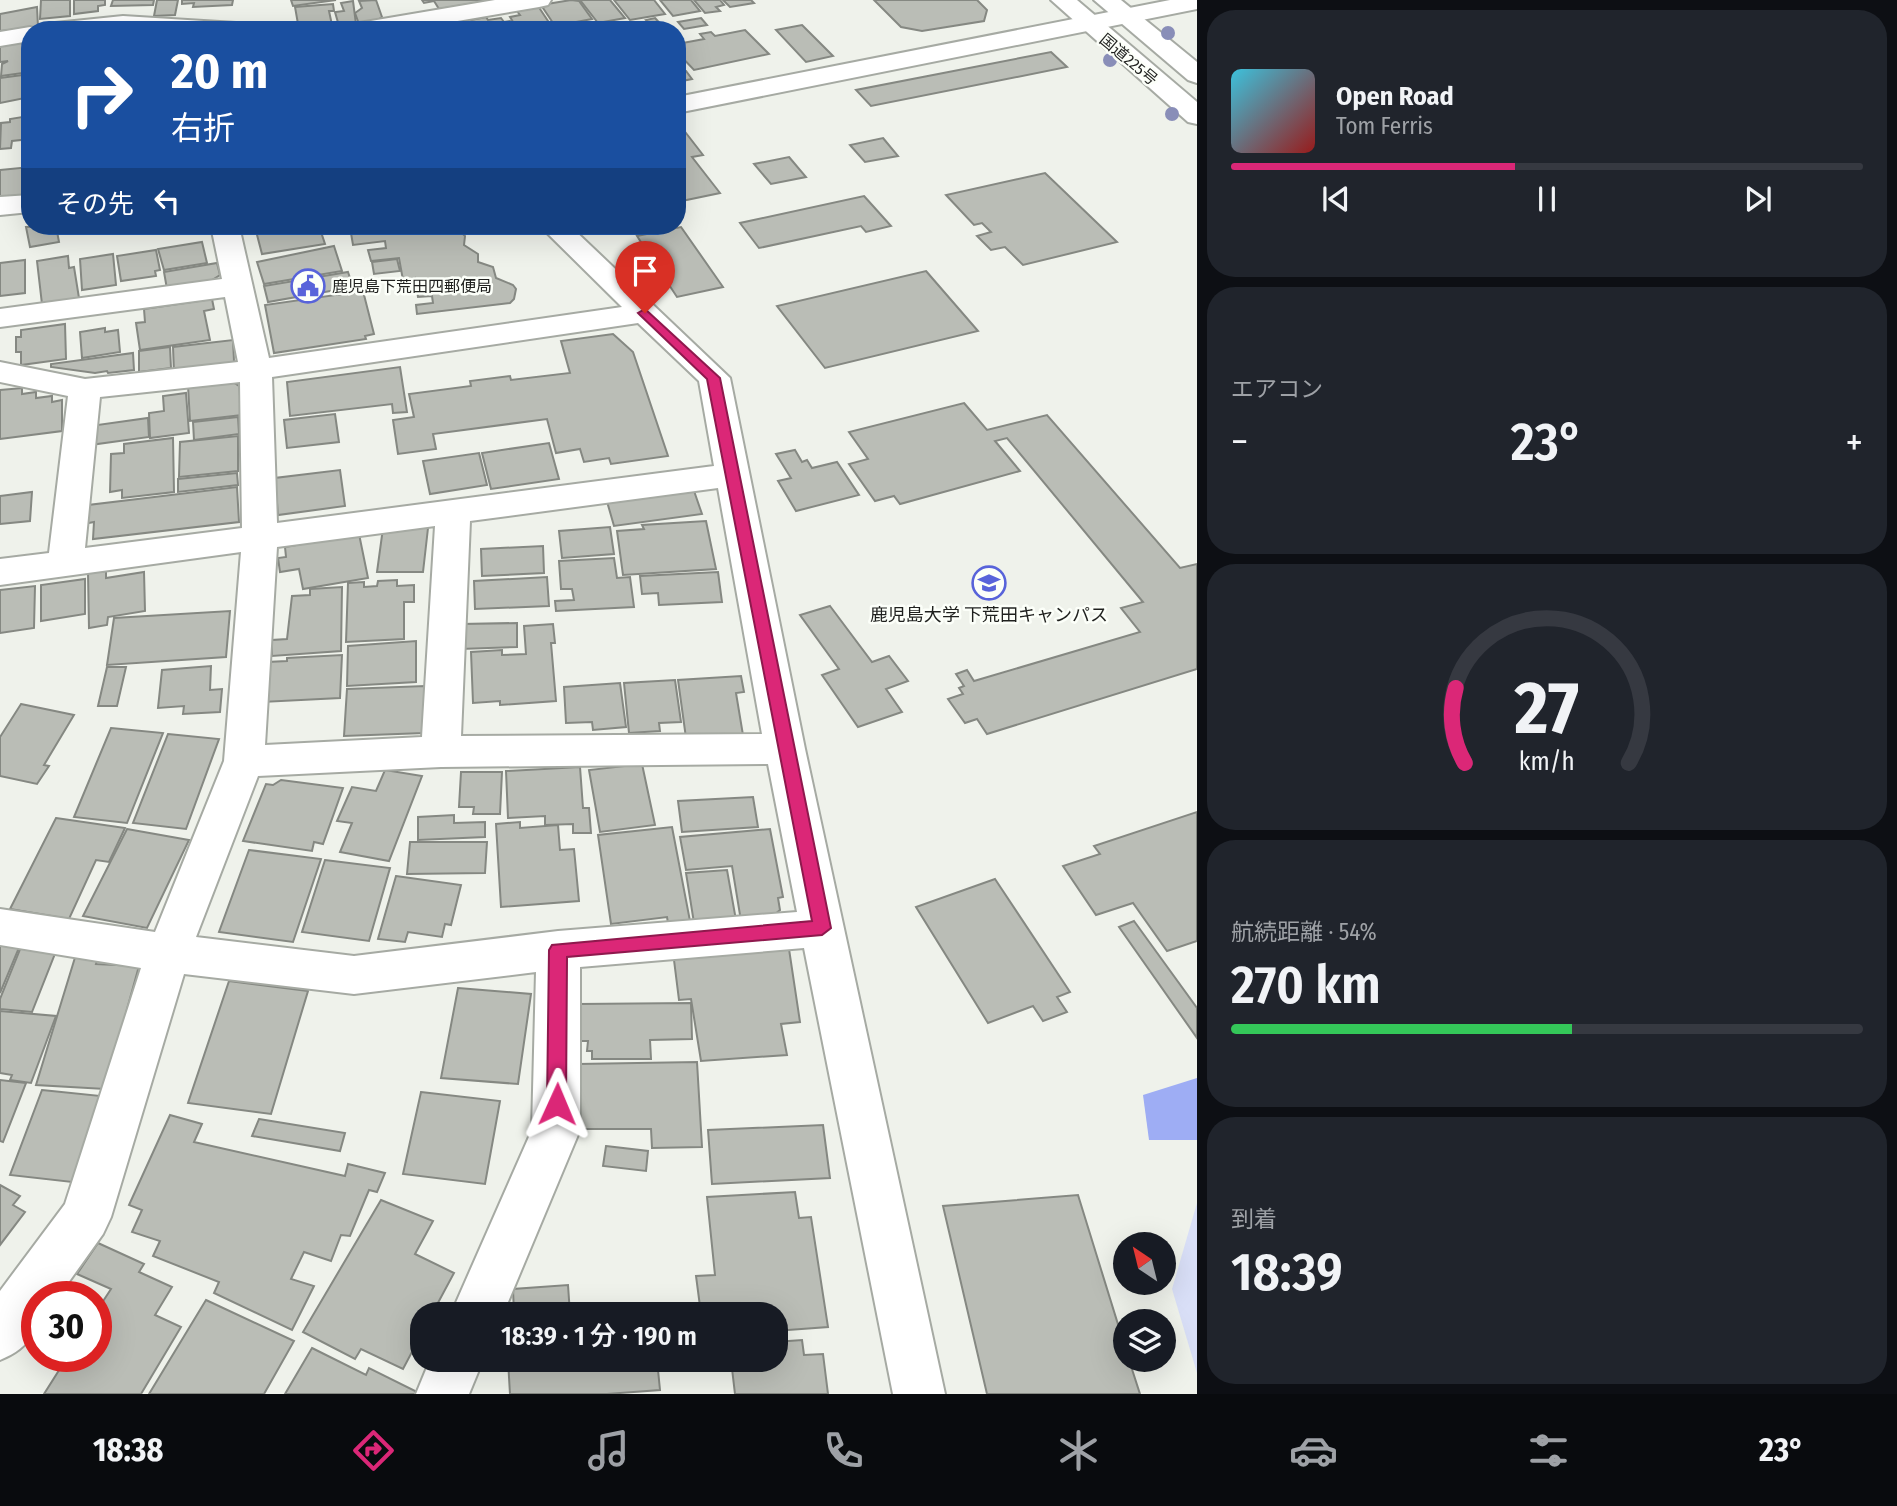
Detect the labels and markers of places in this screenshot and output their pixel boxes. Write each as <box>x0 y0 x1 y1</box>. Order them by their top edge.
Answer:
pin <box>615 241 675 313</box>
public building icon: 鹿児島下荒田四郵便局 <box>289 267 327 305</box>
place label: 鹿児島下荒田四郵便局 <box>332 277 492 296</box>
school or university icon: 鹿児島大学 下荒田キャンパス <box>970 564 1008 602</box>
place label: 鹿児島大学 下荒田キャンパス <box>870 604 1108 626</box>

